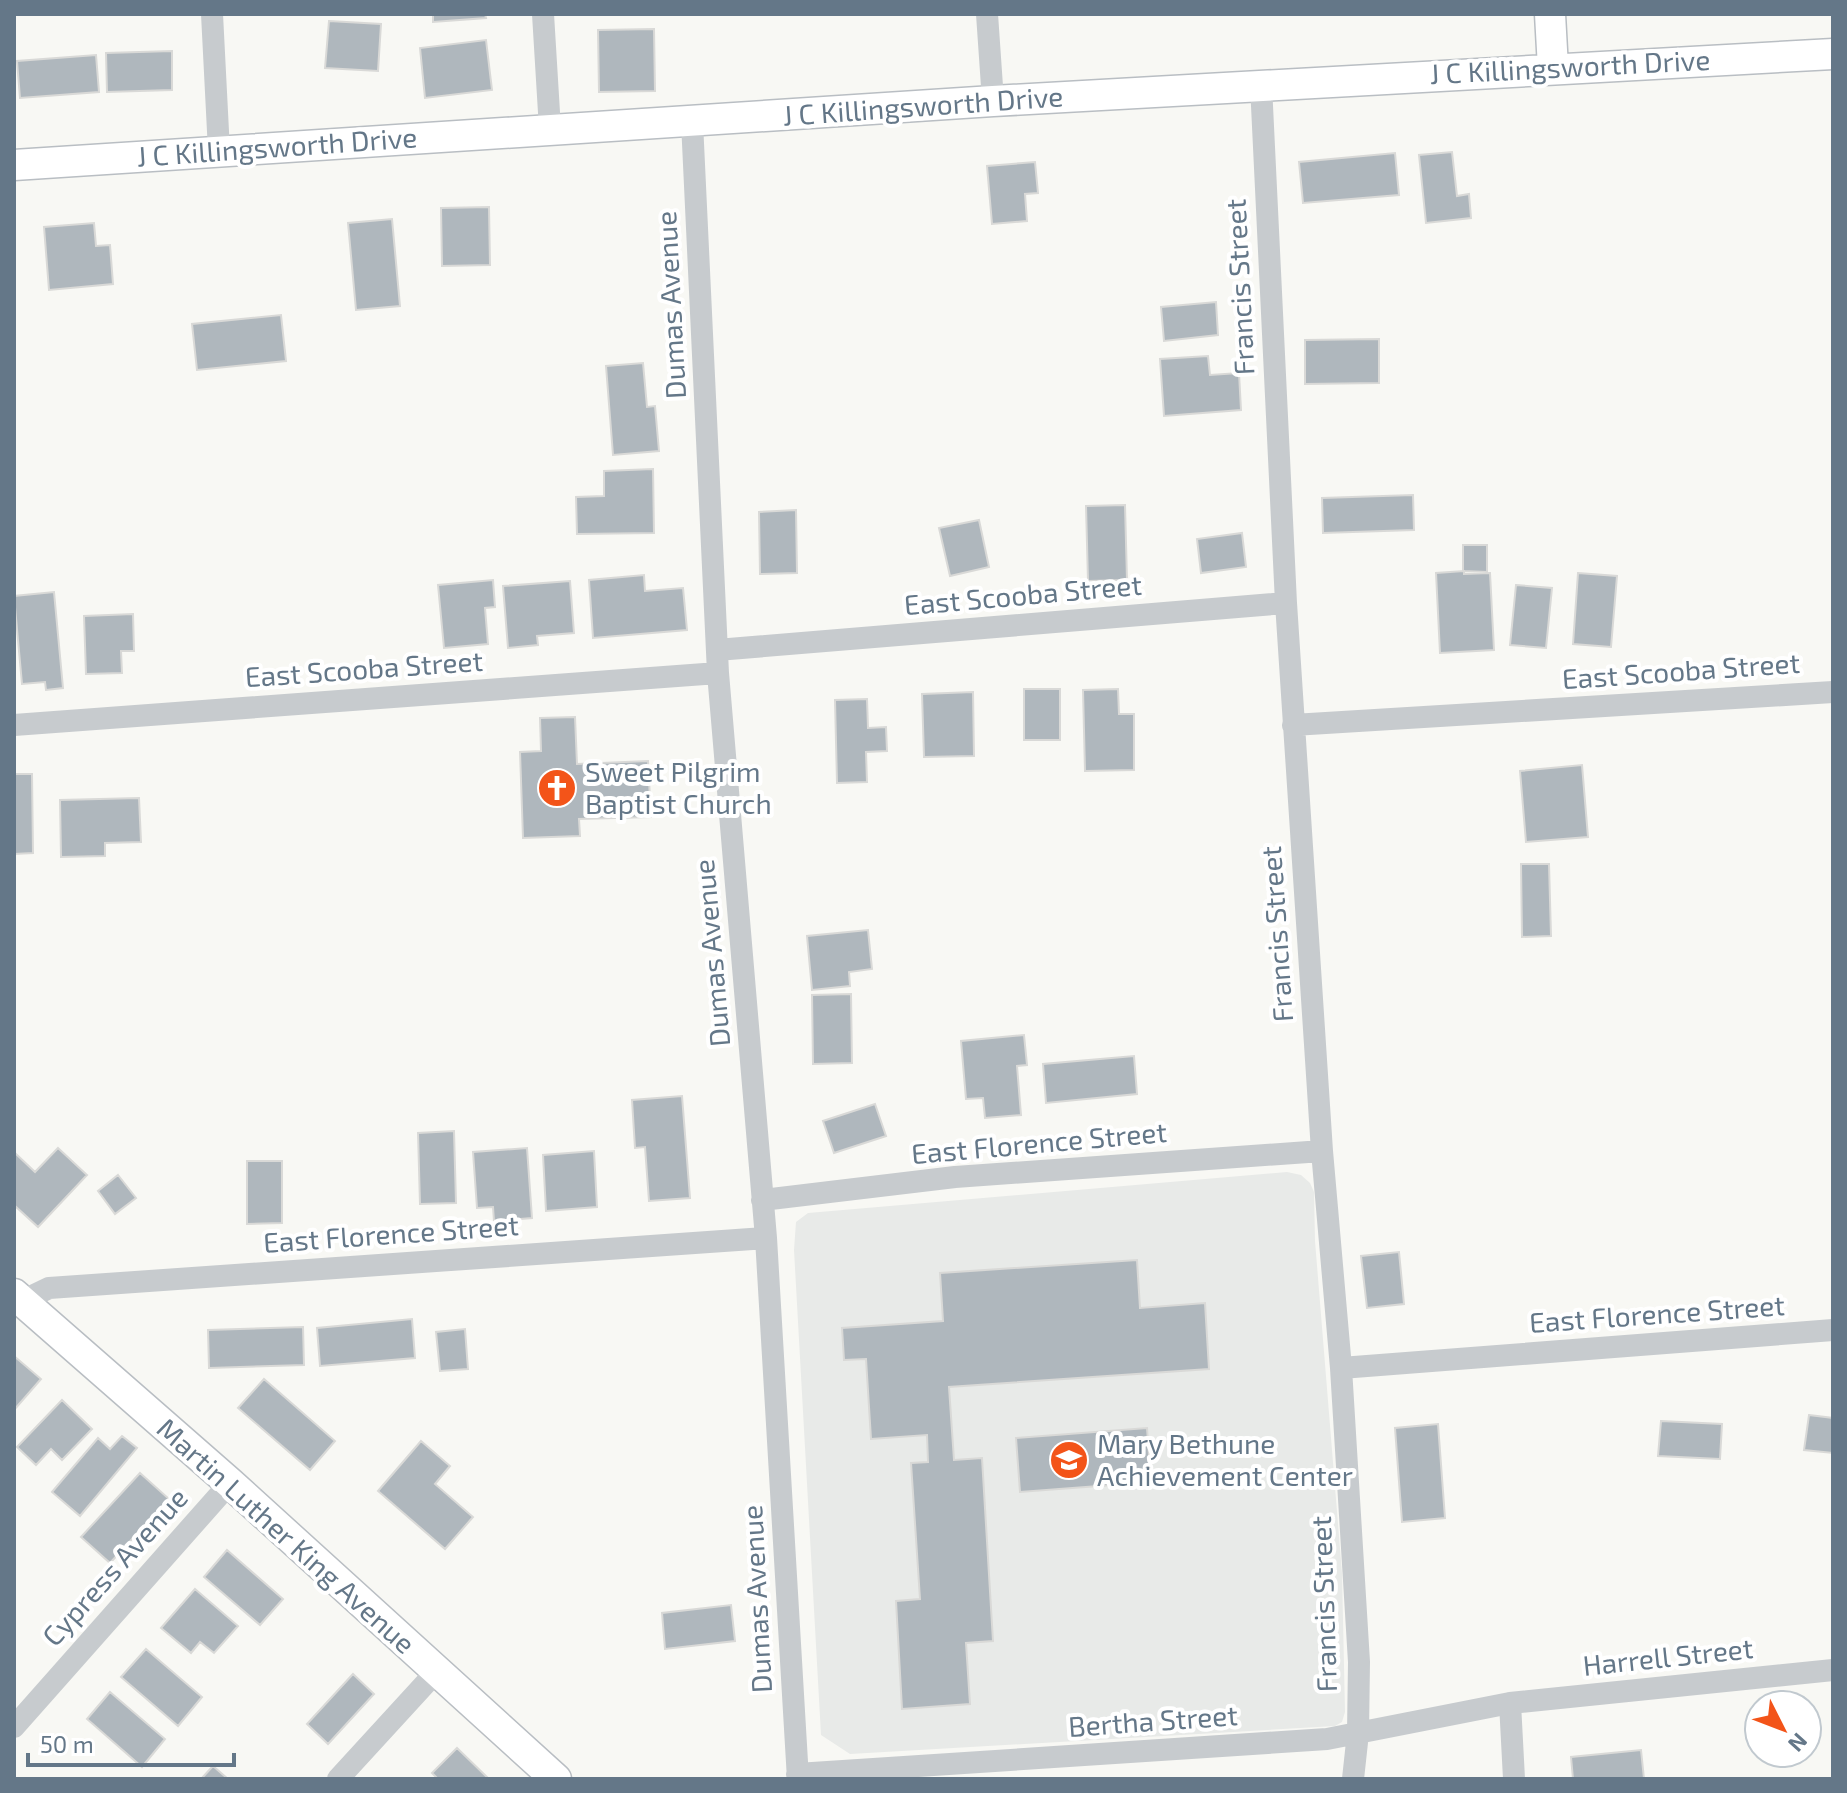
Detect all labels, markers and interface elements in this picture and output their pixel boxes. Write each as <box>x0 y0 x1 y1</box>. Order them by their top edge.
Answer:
street label: J C Killingsworth Drive <box>1429 42 1711 90</box>
street label: J C Killingsworth Drive <box>782 78 1064 132</box>
street label: J C Killingsworth Drive <box>136 119 418 173</box>
street label: Francis Street <box>1217 198 1261 376</box>
street label: Dumas Avenue <box>648 210 692 400</box>
street label: East Scooba Street <box>903 567 1143 621</box>
street label: East Scooba Street <box>244 643 484 693</box>
street label: East Scooba Street <box>1561 645 1801 695</box>
place label: Sweet Pilgrim Baptist Church <box>585 754 772 820</box>
church icon: Sweet Pilgrim Baptist Church <box>536 767 578 809</box>
street label: Francis Street <box>1253 845 1299 1023</box>
street label: Dumas Avenue <box>686 858 736 1048</box>
street label: East Florence Street <box>910 1114 1168 1170</box>
street label: East Florence Street <box>262 1207 520 1259</box>
street label: East Florence Street <box>1528 1287 1786 1339</box>
street label: Martin Luther King Avenue <box>151 1410 423 1660</box>
place label: Mary Bethune Achievement Center <box>1097 1426 1353 1492</box>
school or university icon: Mary Bethune Achievement Center <box>1048 1439 1090 1481</box>
street label: Cypress Avenue <box>35 1480 194 1652</box>
street label: Dumas Avenue <box>734 1504 778 1694</box>
street label: Francis Street <box>1303 1515 1343 1693</box>
street label: Harrell Street <box>1581 1630 1755 1682</box>
north arrow <box>1743 1689 1823 1769</box>
street label: Bertha Street <box>1067 1697 1239 1743</box>
scale bar <box>28 1717 234 1767</box>
text: N <box>1784 1728 1814 1758</box>
text: 50 m <box>40 1729 94 1758</box>

